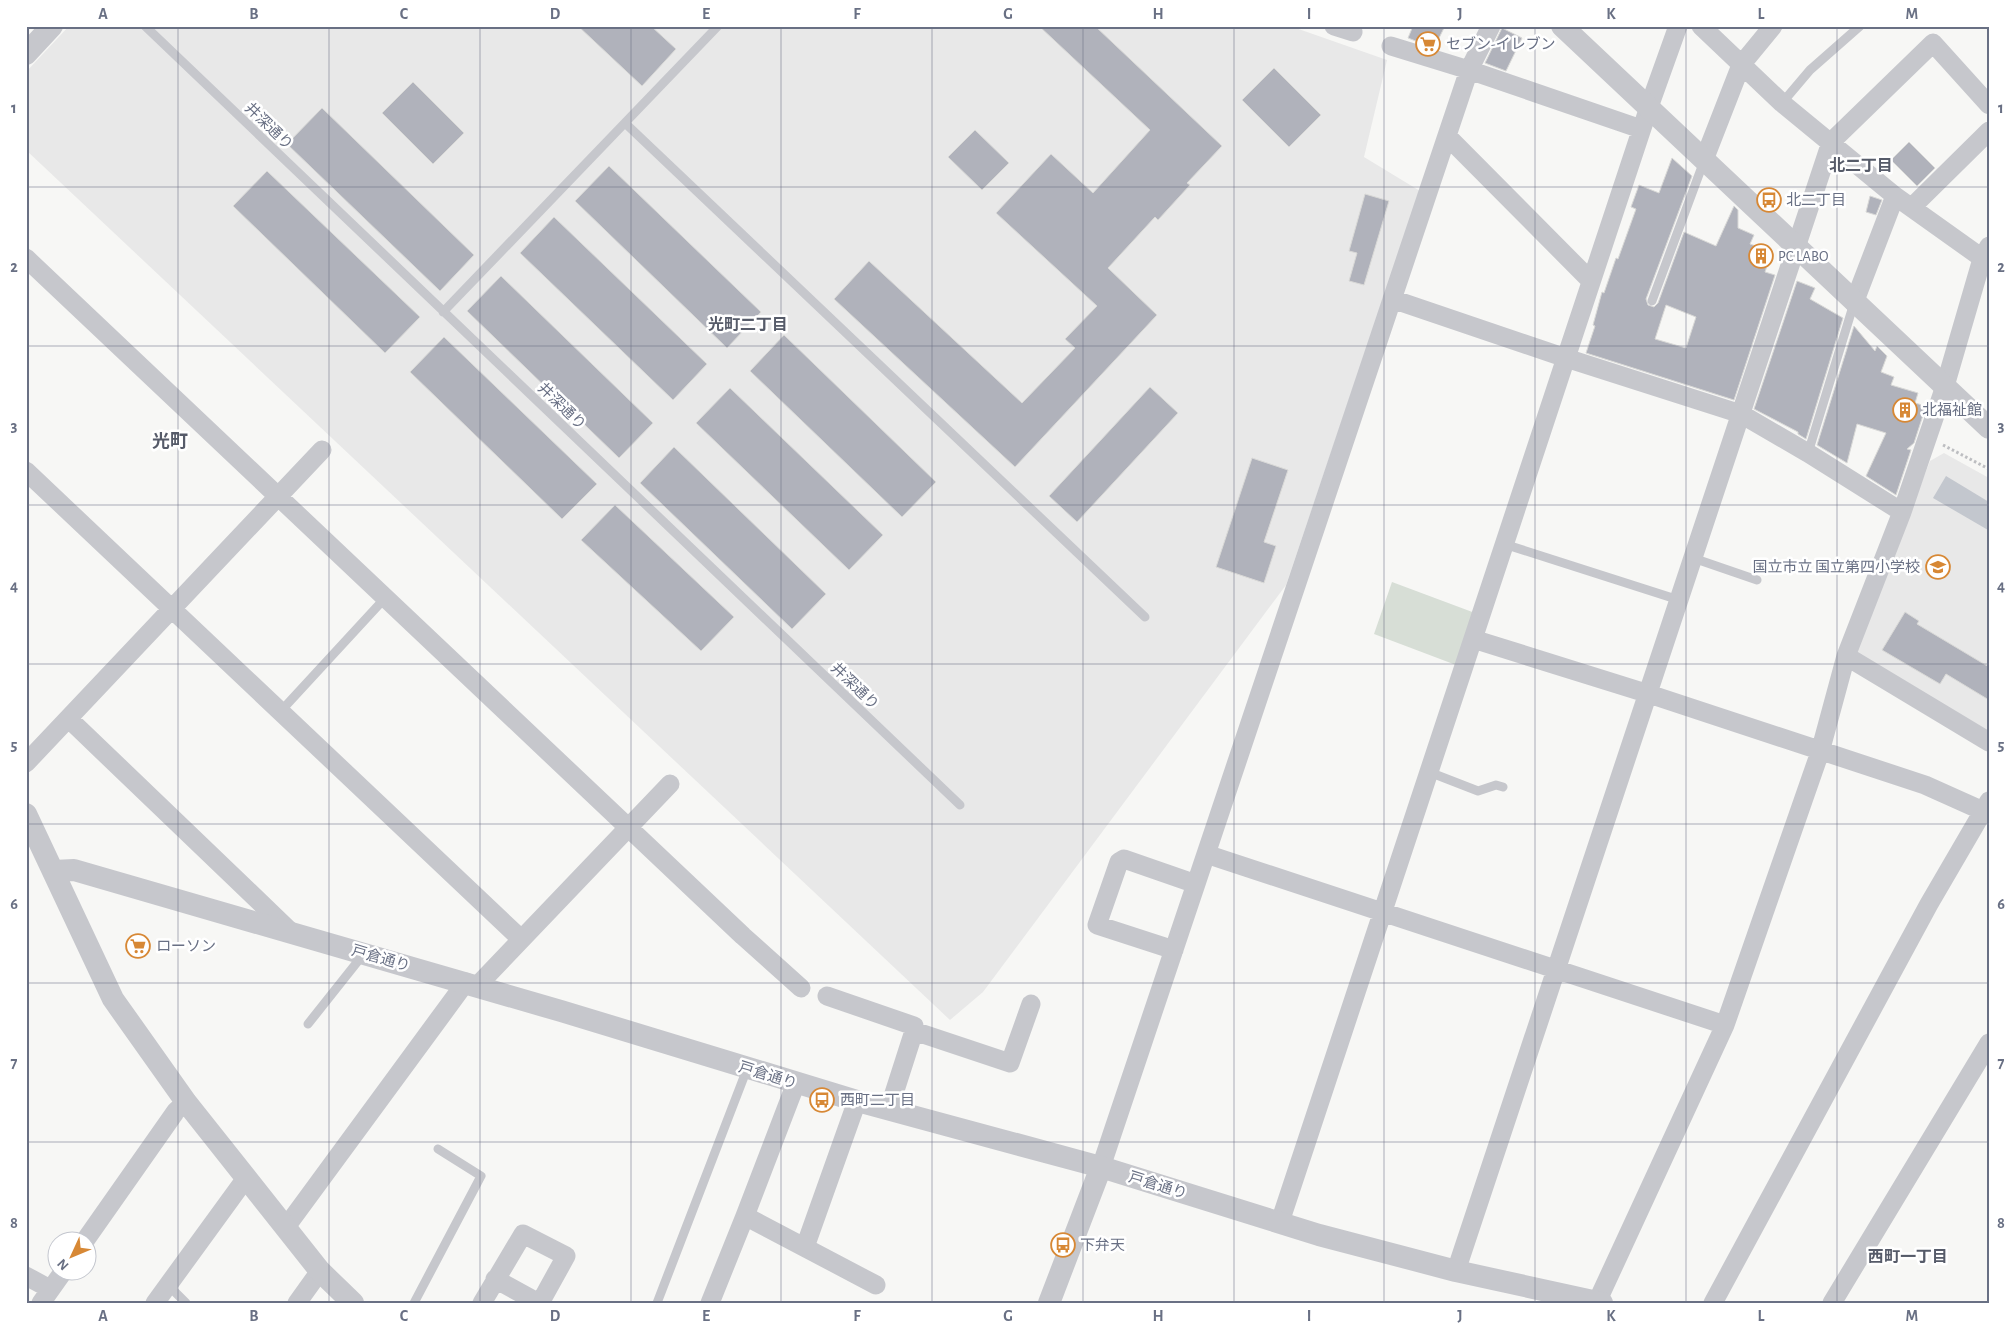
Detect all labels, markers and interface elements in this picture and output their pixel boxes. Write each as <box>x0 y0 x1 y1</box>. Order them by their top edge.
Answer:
text: A <box>98 6 108 22</box>
text: B <box>249 6 259 22</box>
text: C <box>400 6 409 22</box>
text: D <box>550 6 561 22</box>
text: E <box>702 6 710 22</box>
text: F <box>853 6 861 22</box>
text: G <box>1003 6 1013 22</box>
text: H <box>1152 6 1164 22</box>
text: I <box>1307 6 1311 22</box>
text: J <box>1457 6 1463 22</box>
text: K <box>1606 6 1616 22</box>
text: L <box>1758 6 1765 22</box>
text: M <box>1906 6 1918 22</box>
supermarket icon: セブン-イレブン <box>1415 31 1441 57</box>
place label: セブン-イレブン <box>1446 36 1556 52</box>
street label: 井深通り <box>242 99 297 153</box>
text: 1 <box>11 100 17 116</box>
text: 1 <box>1998 100 2004 116</box>
district label: 北二丁目 <box>1829 157 1893 174</box>
bus stop icon: 北二丁目 <box>1756 187 1782 213</box>
place label: 北二丁目 <box>1786 191 1846 208</box>
building icon: PC LABO <box>1748 243 1774 269</box>
place label: PC LABO <box>1778 249 1829 264</box>
text: 2 <box>10 259 18 275</box>
text: 2 <box>1997 259 2005 275</box>
district label: 光町二丁目 <box>708 316 788 333</box>
street label: 井深通り <box>535 379 590 433</box>
building icon: 北福祉館 <box>1892 397 1918 423</box>
place label: 北福祉館 <box>1922 401 1982 418</box>
text: 3 <box>11 418 18 434</box>
text: 3 <box>1998 418 2005 434</box>
district label: 光町 <box>152 432 188 451</box>
school or university icon: 国立市立 国立第四小学校 <box>1925 554 1951 580</box>
place label: 国立市立 国立第四小学校 <box>1753 559 1920 575</box>
text: 4 <box>10 578 18 594</box>
text: 4 <box>1997 578 2005 594</box>
street label: 井深通り <box>828 659 883 713</box>
text: 5 <box>11 737 18 753</box>
text: 5 <box>1998 737 2005 753</box>
text: 6 <box>10 896 18 912</box>
text: 6 <box>1997 896 2005 912</box>
supermarket icon: ローソン <box>125 933 151 959</box>
place label: ローソン <box>156 939 216 954</box>
street label: 戸倉通り <box>350 942 412 974</box>
text: 7 <box>11 1055 18 1071</box>
text: 7 <box>1998 1055 2005 1071</box>
street label: 戸倉通り <box>737 1059 799 1091</box>
bus stop icon: 西町二丁目 <box>809 1087 835 1113</box>
place label: 西町二丁目 <box>840 1093 915 1108</box>
street label: 戸倉通り <box>1127 1169 1189 1201</box>
text: 8 <box>10 1215 18 1231</box>
text: 8 <box>1997 1215 2005 1231</box>
north arrow <box>48 1232 98 1282</box>
bus stop icon: 下弁天 <box>1050 1232 1076 1258</box>
place label: 下弁天 <box>1080 1237 1125 1253</box>
district label: 西町一丁目 <box>1868 1249 1948 1265</box>
text: N <box>55 1256 72 1273</box>
text: A <box>98 1308 108 1324</box>
text: B <box>249 1308 259 1324</box>
text: C <box>400 1308 409 1324</box>
text: D <box>550 1308 561 1324</box>
text: E <box>702 1308 710 1324</box>
text: F <box>853 1308 861 1324</box>
text: G <box>1003 1308 1013 1324</box>
text: H <box>1152 1308 1164 1324</box>
text: I <box>1307 1308 1311 1324</box>
text: J <box>1457 1308 1463 1324</box>
text: K <box>1606 1308 1616 1324</box>
text: L <box>1758 1308 1765 1324</box>
text: M <box>1906 1308 1918 1324</box>

